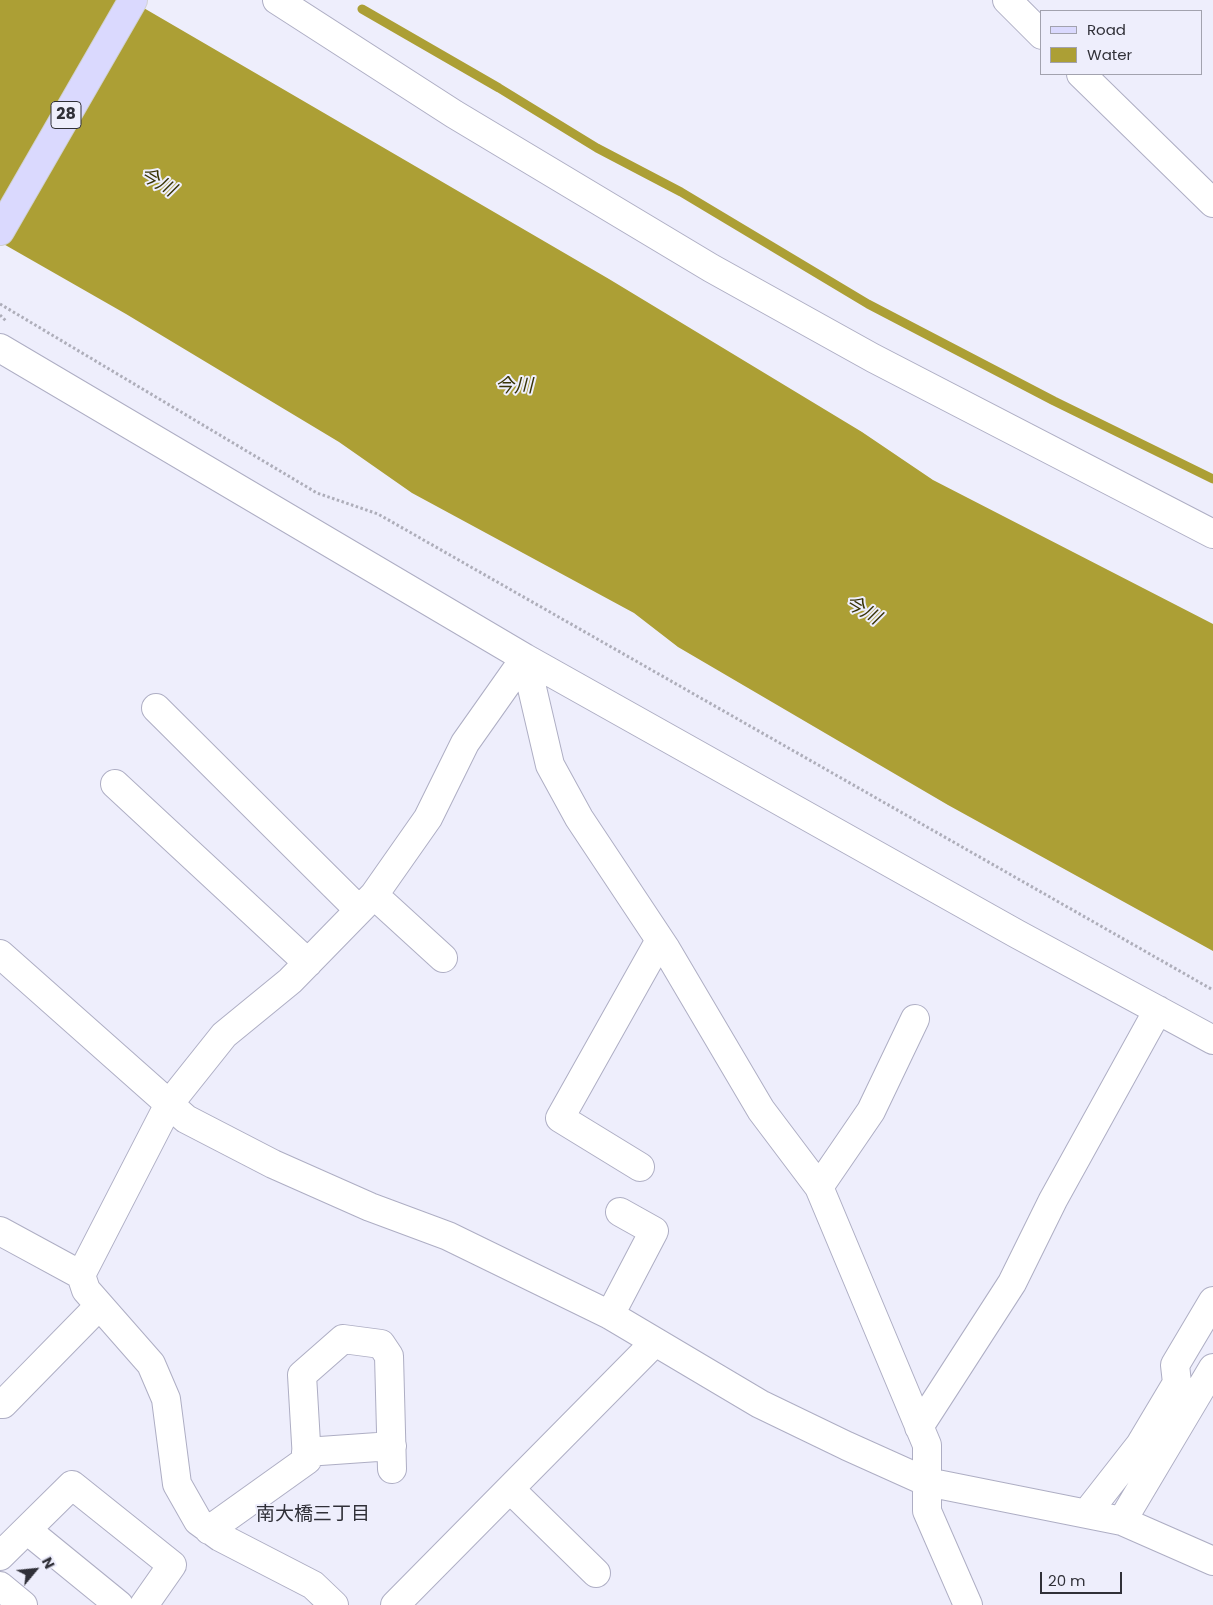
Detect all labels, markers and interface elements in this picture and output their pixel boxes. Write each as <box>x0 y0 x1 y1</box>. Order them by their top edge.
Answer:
legend <box>1040 10 1203 75</box>
text: Road <box>1087 19 1126 40</box>
text: Water <box>1087 44 1132 65</box>
road number: 28 <box>51 102 81 128</box>
water label: 今川 <box>135 163 179 203</box>
water label: 今川 <box>495 376 533 398</box>
water label: 今川 <box>840 591 884 631</box>
district label: 南大橋三丁目 <box>256 1504 370 1526</box>
north arrow <box>10 1545 60 1595</box>
text: N <box>37 1554 60 1572</box>
scale bar <box>1043 1562 1126 1594</box>
text: 20 m <box>1048 1570 1086 1591</box>

